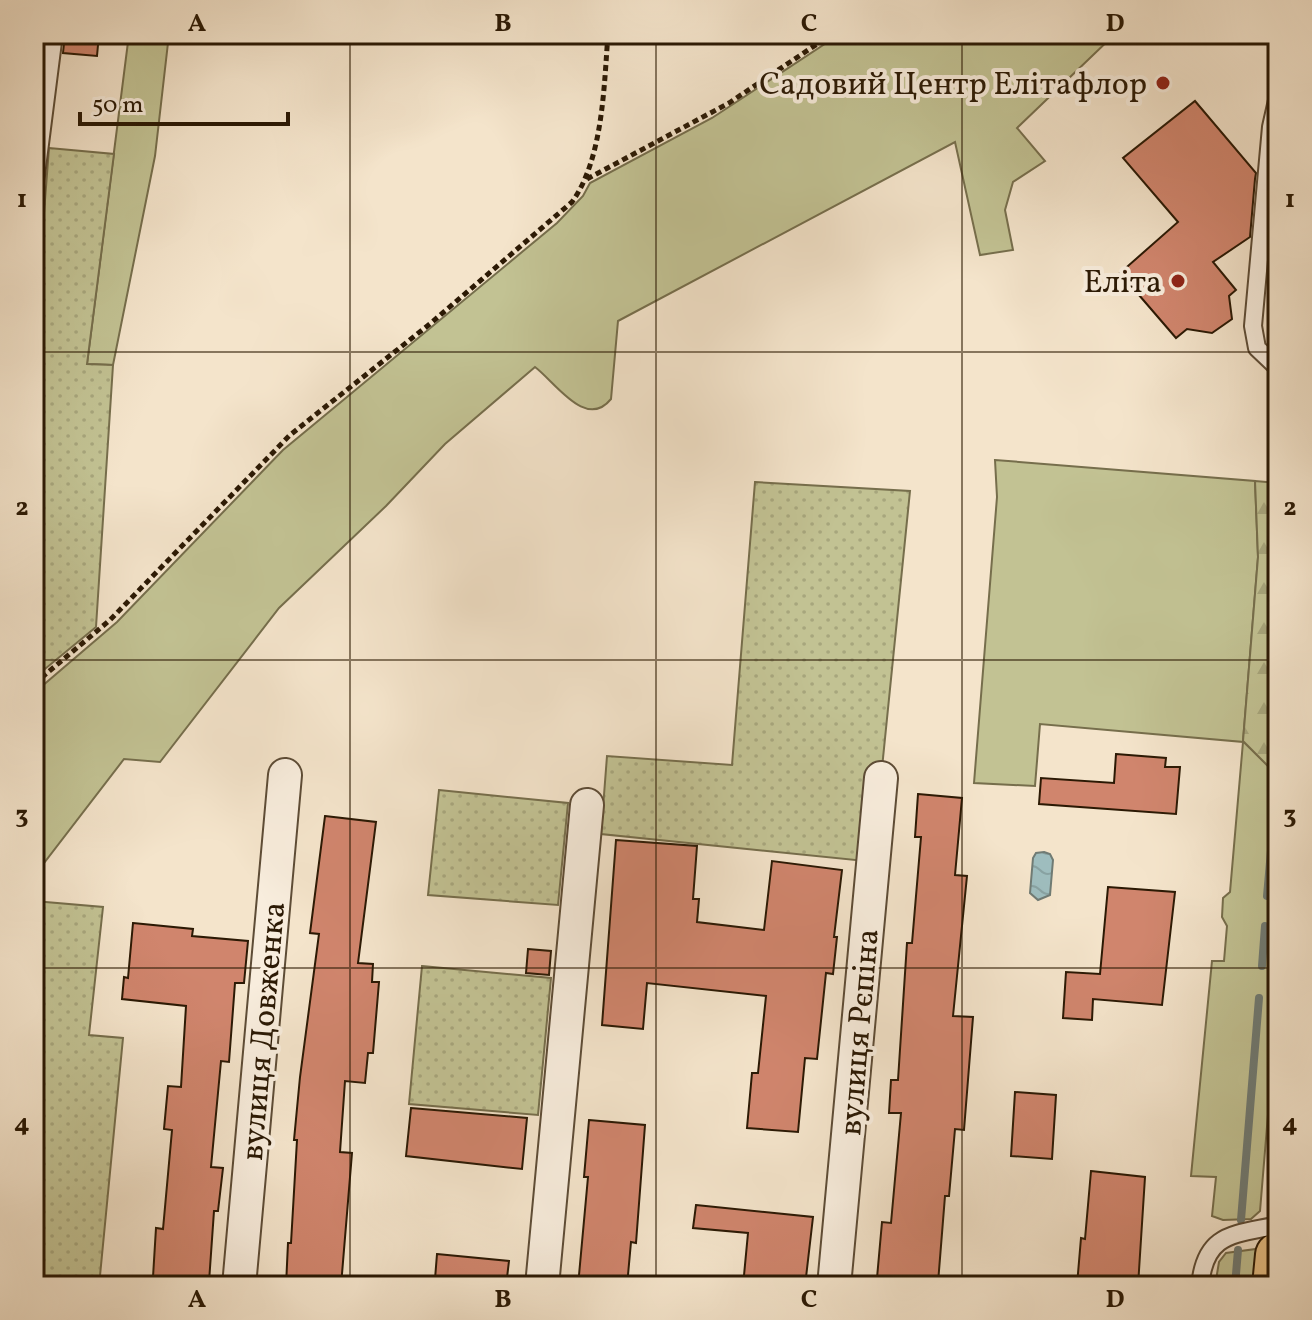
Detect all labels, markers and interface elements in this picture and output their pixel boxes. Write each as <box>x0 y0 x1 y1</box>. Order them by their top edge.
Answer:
text: A <box>188 6 207 42</box>
text: B <box>494 6 512 42</box>
text: C <box>801 6 817 42</box>
text: D <box>1105 6 1125 42</box>
place label: Садовий Центр Елітафлор <box>759 64 1147 108</box>
marker: Садовий Центр Елітафлор <box>1154 74 1172 92</box>
scale bar <box>80 76 288 126</box>
text: 50 m <box>92 89 144 123</box>
text: 1 <box>17 182 27 218</box>
text: 1 <box>1285 182 1295 218</box>
place label: Еліта <box>1084 262 1162 306</box>
marker: Еліта <box>1169 272 1187 290</box>
text: 2 <box>15 490 29 526</box>
text: 2 <box>1283 490 1297 526</box>
text: 3 <box>15 798 29 834</box>
text: 3 <box>1283 798 1297 834</box>
street label: вулиця Довженка <box>232 900 298 1162</box>
street label: вулиця Рєпіна <box>830 927 892 1137</box>
text: 4 <box>14 1106 30 1142</box>
text: 4 <box>1282 1106 1298 1142</box>
text: A <box>188 1282 207 1318</box>
text: B <box>494 1282 512 1318</box>
text: C <box>801 1282 817 1318</box>
text: D <box>1105 1282 1125 1318</box>

